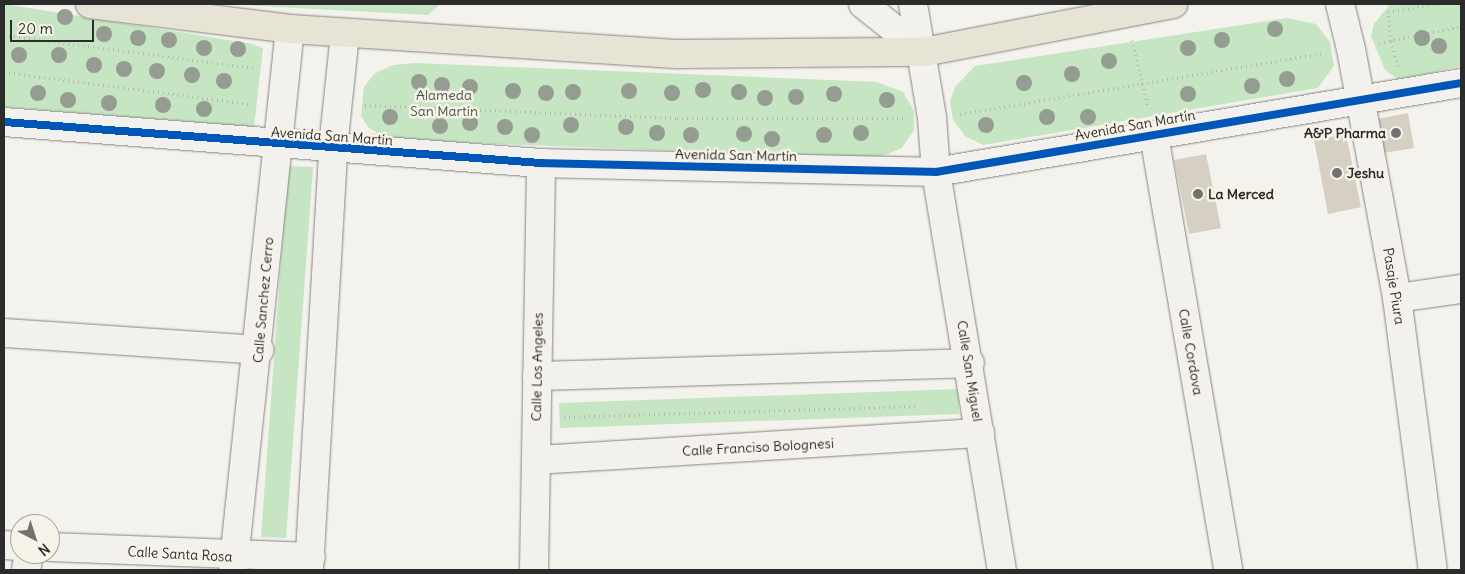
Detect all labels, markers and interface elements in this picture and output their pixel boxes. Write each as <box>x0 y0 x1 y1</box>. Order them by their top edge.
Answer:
scale bar <box>12 10 96 42</box>
text: 20 m <box>18 19 53 38</box>
park label: Alameda San Martín <box>410 87 478 120</box>
street label: Avenida San Martín <box>1073 106 1197 144</box>
street label: Avenida San Martín <box>270 123 394 149</box>
place label: A&P Pharma <box>1304 125 1386 141</box>
marker: A&P Pharma <box>1390 127 1402 139</box>
street label: Avenida San Martín <box>675 146 797 164</box>
place label: Jeshu <box>1347 165 1384 181</box>
marker: Jeshu <box>1331 167 1343 179</box>
place label: La Merced <box>1208 186 1274 202</box>
marker: La Merced <box>1192 188 1204 200</box>
street label: Calle Sanchez Cerro <box>249 236 277 364</box>
street label: Pasaje Piura <box>1380 246 1408 326</box>
street label: Calle Cordova <box>1175 307 1207 397</box>
street label: Calle Los Angeles <box>528 312 546 422</box>
street label: Calle San Miguel <box>954 319 986 423</box>
street label: Calle Franciso Bolognesi <box>682 435 834 459</box>
north arrow <box>10 514 60 564</box>
text: N <box>35 540 53 560</box>
street label: Calle Santa Rosa <box>127 543 233 565</box>

